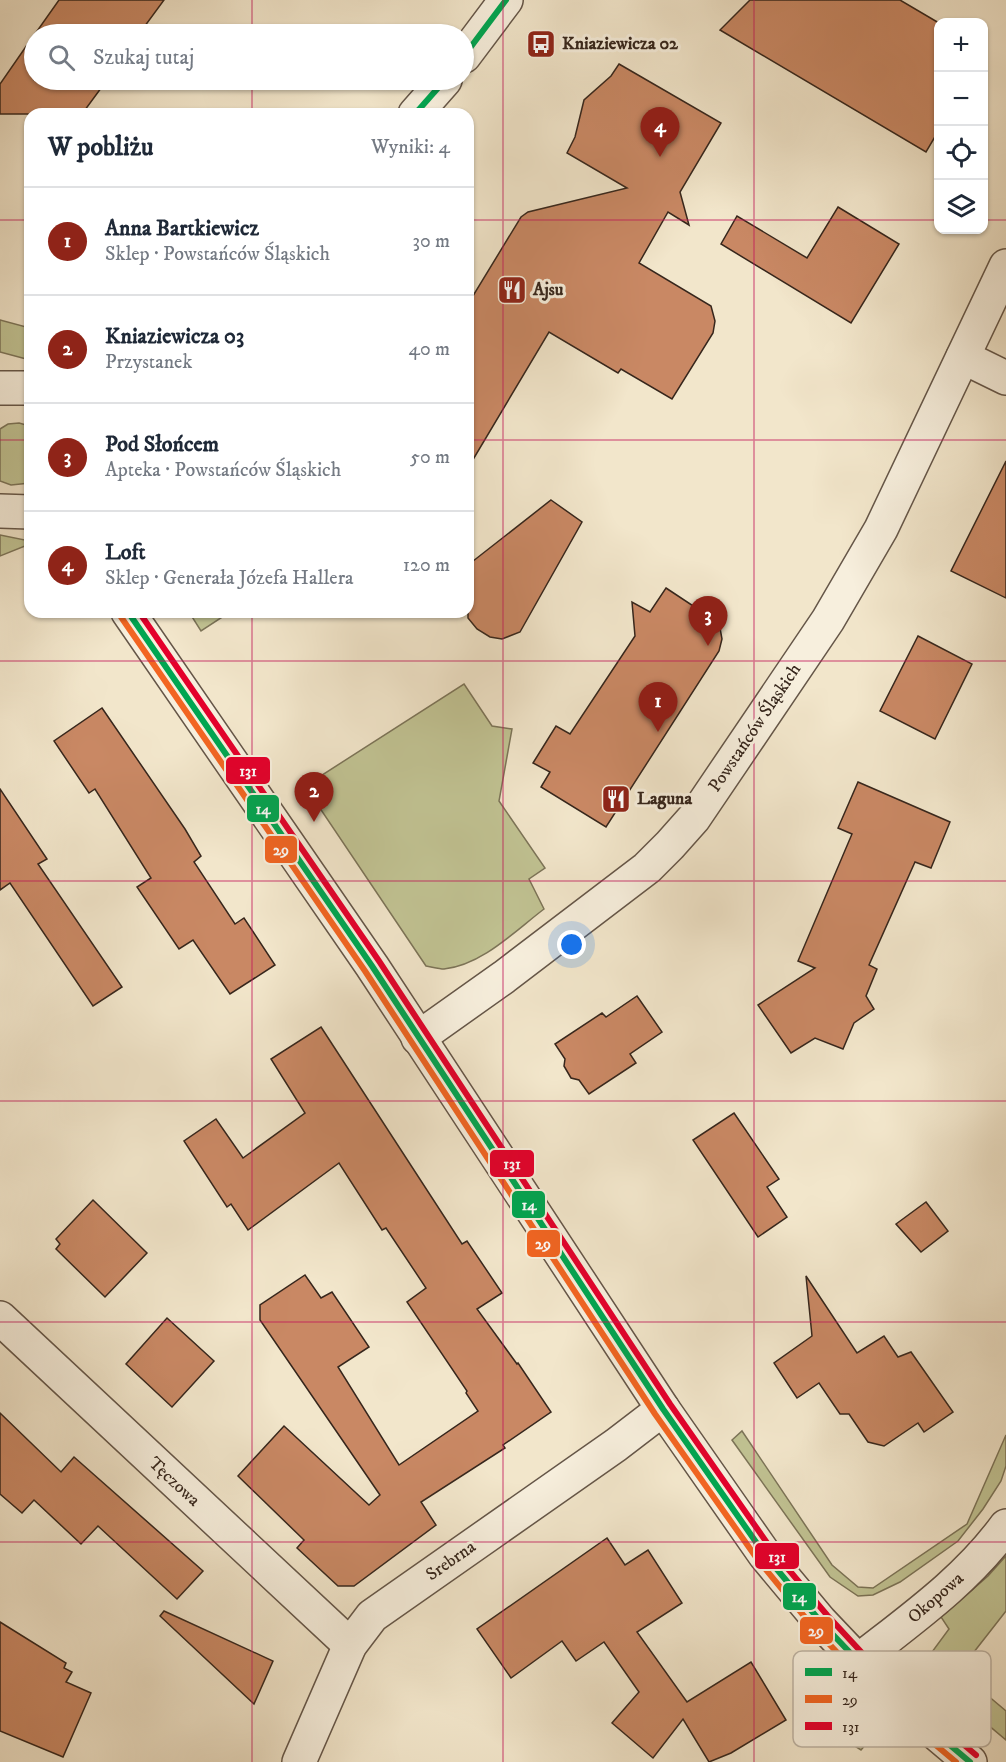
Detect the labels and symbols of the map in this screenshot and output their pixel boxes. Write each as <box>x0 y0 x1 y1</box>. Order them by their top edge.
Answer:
bus stop icon: Kniaziewicza 02 <box>525 28 557 60</box>
place label: Kniaziewicza 02 <box>562 33 679 55</box>
pin: 4 <box>640 108 680 157</box>
restaurant icon: Ajsu <box>496 274 528 306</box>
place label: Ajsu <box>532 279 564 301</box>
pin: 3 <box>688 596 728 646</box>
street label: Powstańców Śląskich <box>703 659 806 796</box>
pin: 1 <box>638 682 678 732</box>
line badge: 131 <box>225 756 271 785</box>
text: 131 <box>239 761 257 781</box>
pin: 2 <box>294 772 334 822</box>
restaurant icon: Laguna <box>600 783 632 815</box>
place label: Laguna <box>637 788 692 810</box>
line badge: 14 <box>246 794 280 823</box>
text: 14 <box>255 799 271 819</box>
line badge: 29 <box>264 835 298 864</box>
text: 29 <box>273 840 289 860</box>
your location <box>557 930 586 959</box>
line badge: 131 <box>489 1149 535 1178</box>
text: 131 <box>503 1154 521 1174</box>
line badge: 14 <box>511 1190 546 1219</box>
text: 14 <box>521 1195 537 1215</box>
line badge: 29 <box>526 1229 561 1258</box>
text: 29 <box>535 1234 551 1254</box>
street label: Tęczowa <box>144 1453 205 1512</box>
street label: Srebrna <box>422 1536 480 1586</box>
line badge: 131 <box>754 1542 800 1570</box>
text: 131 <box>768 1547 786 1567</box>
street label: Okopowa <box>903 1567 969 1628</box>
line badge: 14 <box>782 1582 817 1611</box>
text: 14 <box>791 1587 807 1607</box>
line badge: 29 <box>799 1616 834 1645</box>
text: 29 <box>808 1621 824 1641</box>
legend <box>793 1651 991 1747</box>
text: 14 <box>842 1663 858 1683</box>
text: 29 <box>842 1690 858 1710</box>
text: 131 <box>842 1717 860 1737</box>

